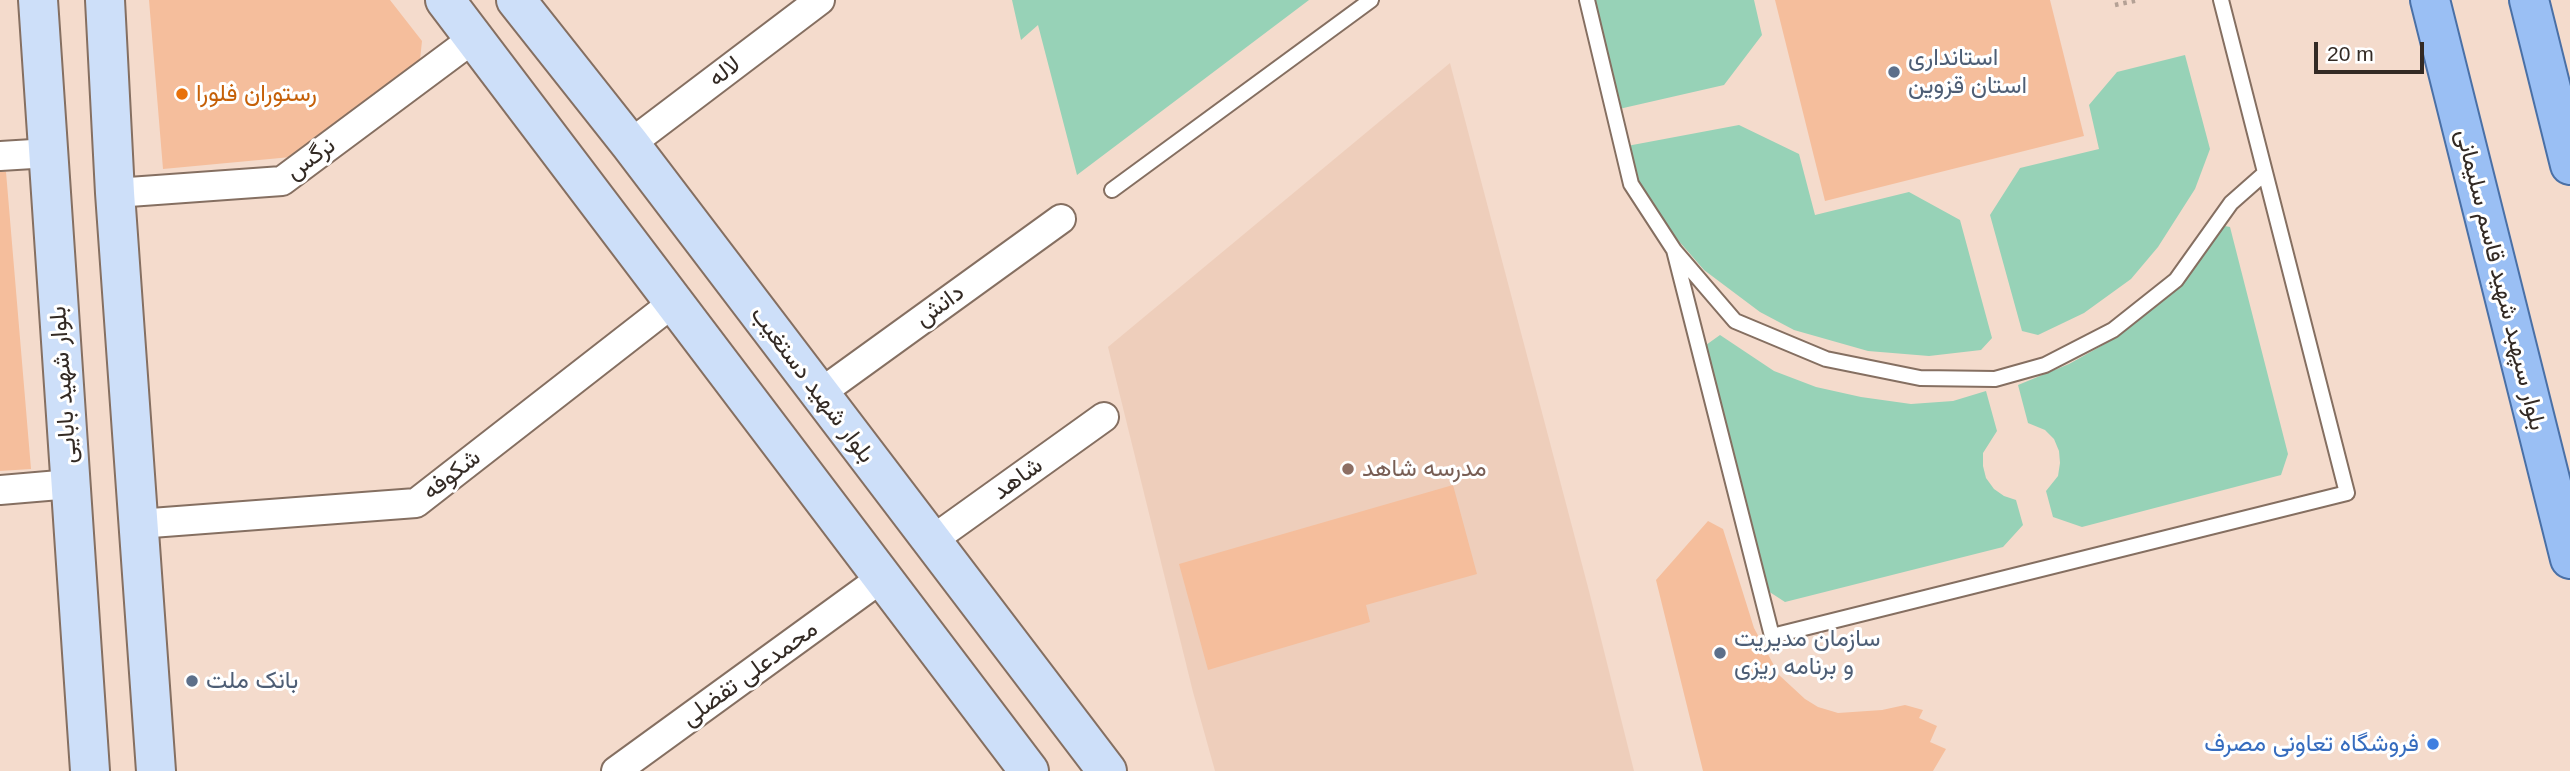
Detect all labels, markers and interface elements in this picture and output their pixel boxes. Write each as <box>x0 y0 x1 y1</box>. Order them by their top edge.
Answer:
scale bar <box>2318 28 2428 72</box>
text: 20 m <box>2327 42 2374 65</box>
place label: استانداری استان قزوین <box>1908 44 2027 100</box>
street label: لاله <box>703 51 747 93</box>
marker: استانداری استان قزوین <box>1886 64 1902 80</box>
place label: رستوران فلورا <box>196 80 317 108</box>
marker: رستوران فلورا <box>174 86 190 102</box>
street label: بلوار سپهبد شهید قاسم سلیمانی <box>2449 126 2551 434</box>
street label: نرگس <box>281 131 341 187</box>
street label: دانش <box>910 279 970 333</box>
street label: بلوار شهید دستغیب <box>744 301 880 469</box>
street label: بلوار شهید بابایی <box>44 305 84 465</box>
street label: شکوفه <box>417 444 487 506</box>
street label: شاهد <box>987 451 1049 507</box>
place label: مدرسه شاهد <box>1362 455 1487 483</box>
marker: مدرسه شاهد <box>1340 461 1356 477</box>
street label: محمدعلی تفضلی <box>676 615 824 733</box>
place label: سازمان مدیریت و برنامه ریزی <box>1734 625 1880 681</box>
marker: سازمان مدیریت و برنامه ریزی <box>1712 645 1728 661</box>
place label: بانک ملت <box>206 667 298 695</box>
marker: بانک ملت <box>184 673 200 689</box>
place label: فروشگاه تعاونی مصرف <box>2204 730 2419 758</box>
marker: فروشگاه تعاونی مصرف <box>2425 736 2441 752</box>

